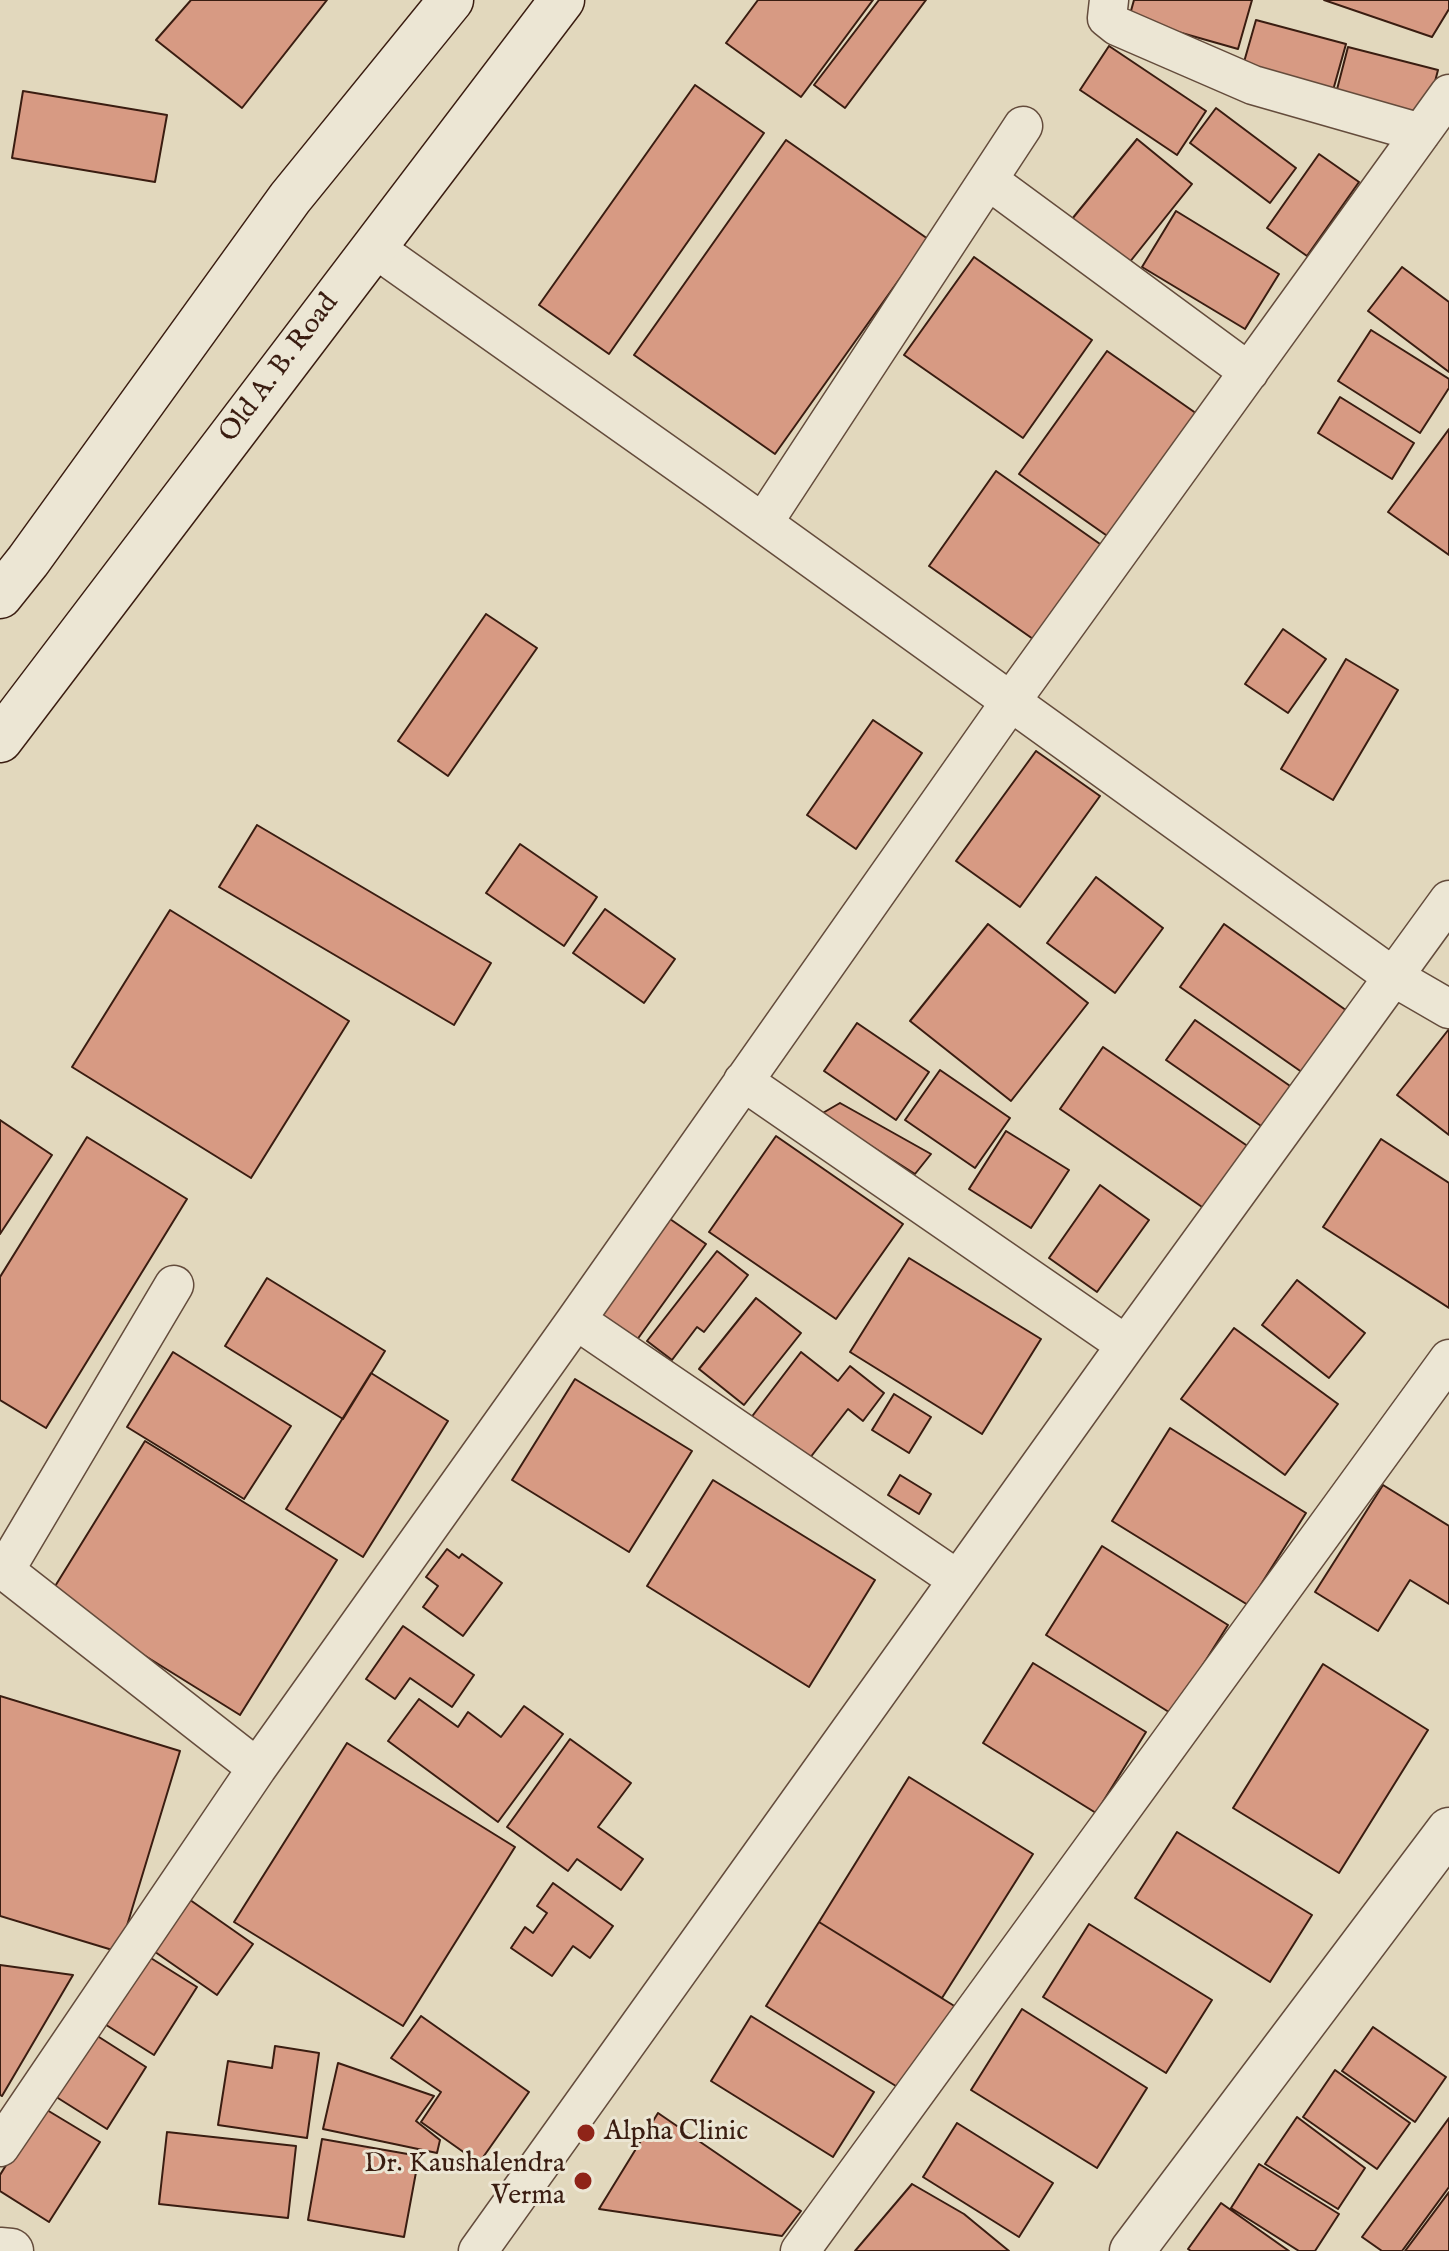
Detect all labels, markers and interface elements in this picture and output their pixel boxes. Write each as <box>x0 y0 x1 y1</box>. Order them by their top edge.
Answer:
street label: Old A. B. Road <box>213 288 347 450</box>
place label: Alpha Clinic <box>604 2116 748 2150</box>
marker: Alpha Clinic <box>575 2122 597 2144</box>
place label: Dr. Kaushalendra Verma <box>364 2148 565 2214</box>
marker: Dr. Kaushalendra Verma <box>572 2170 594 2192</box>

